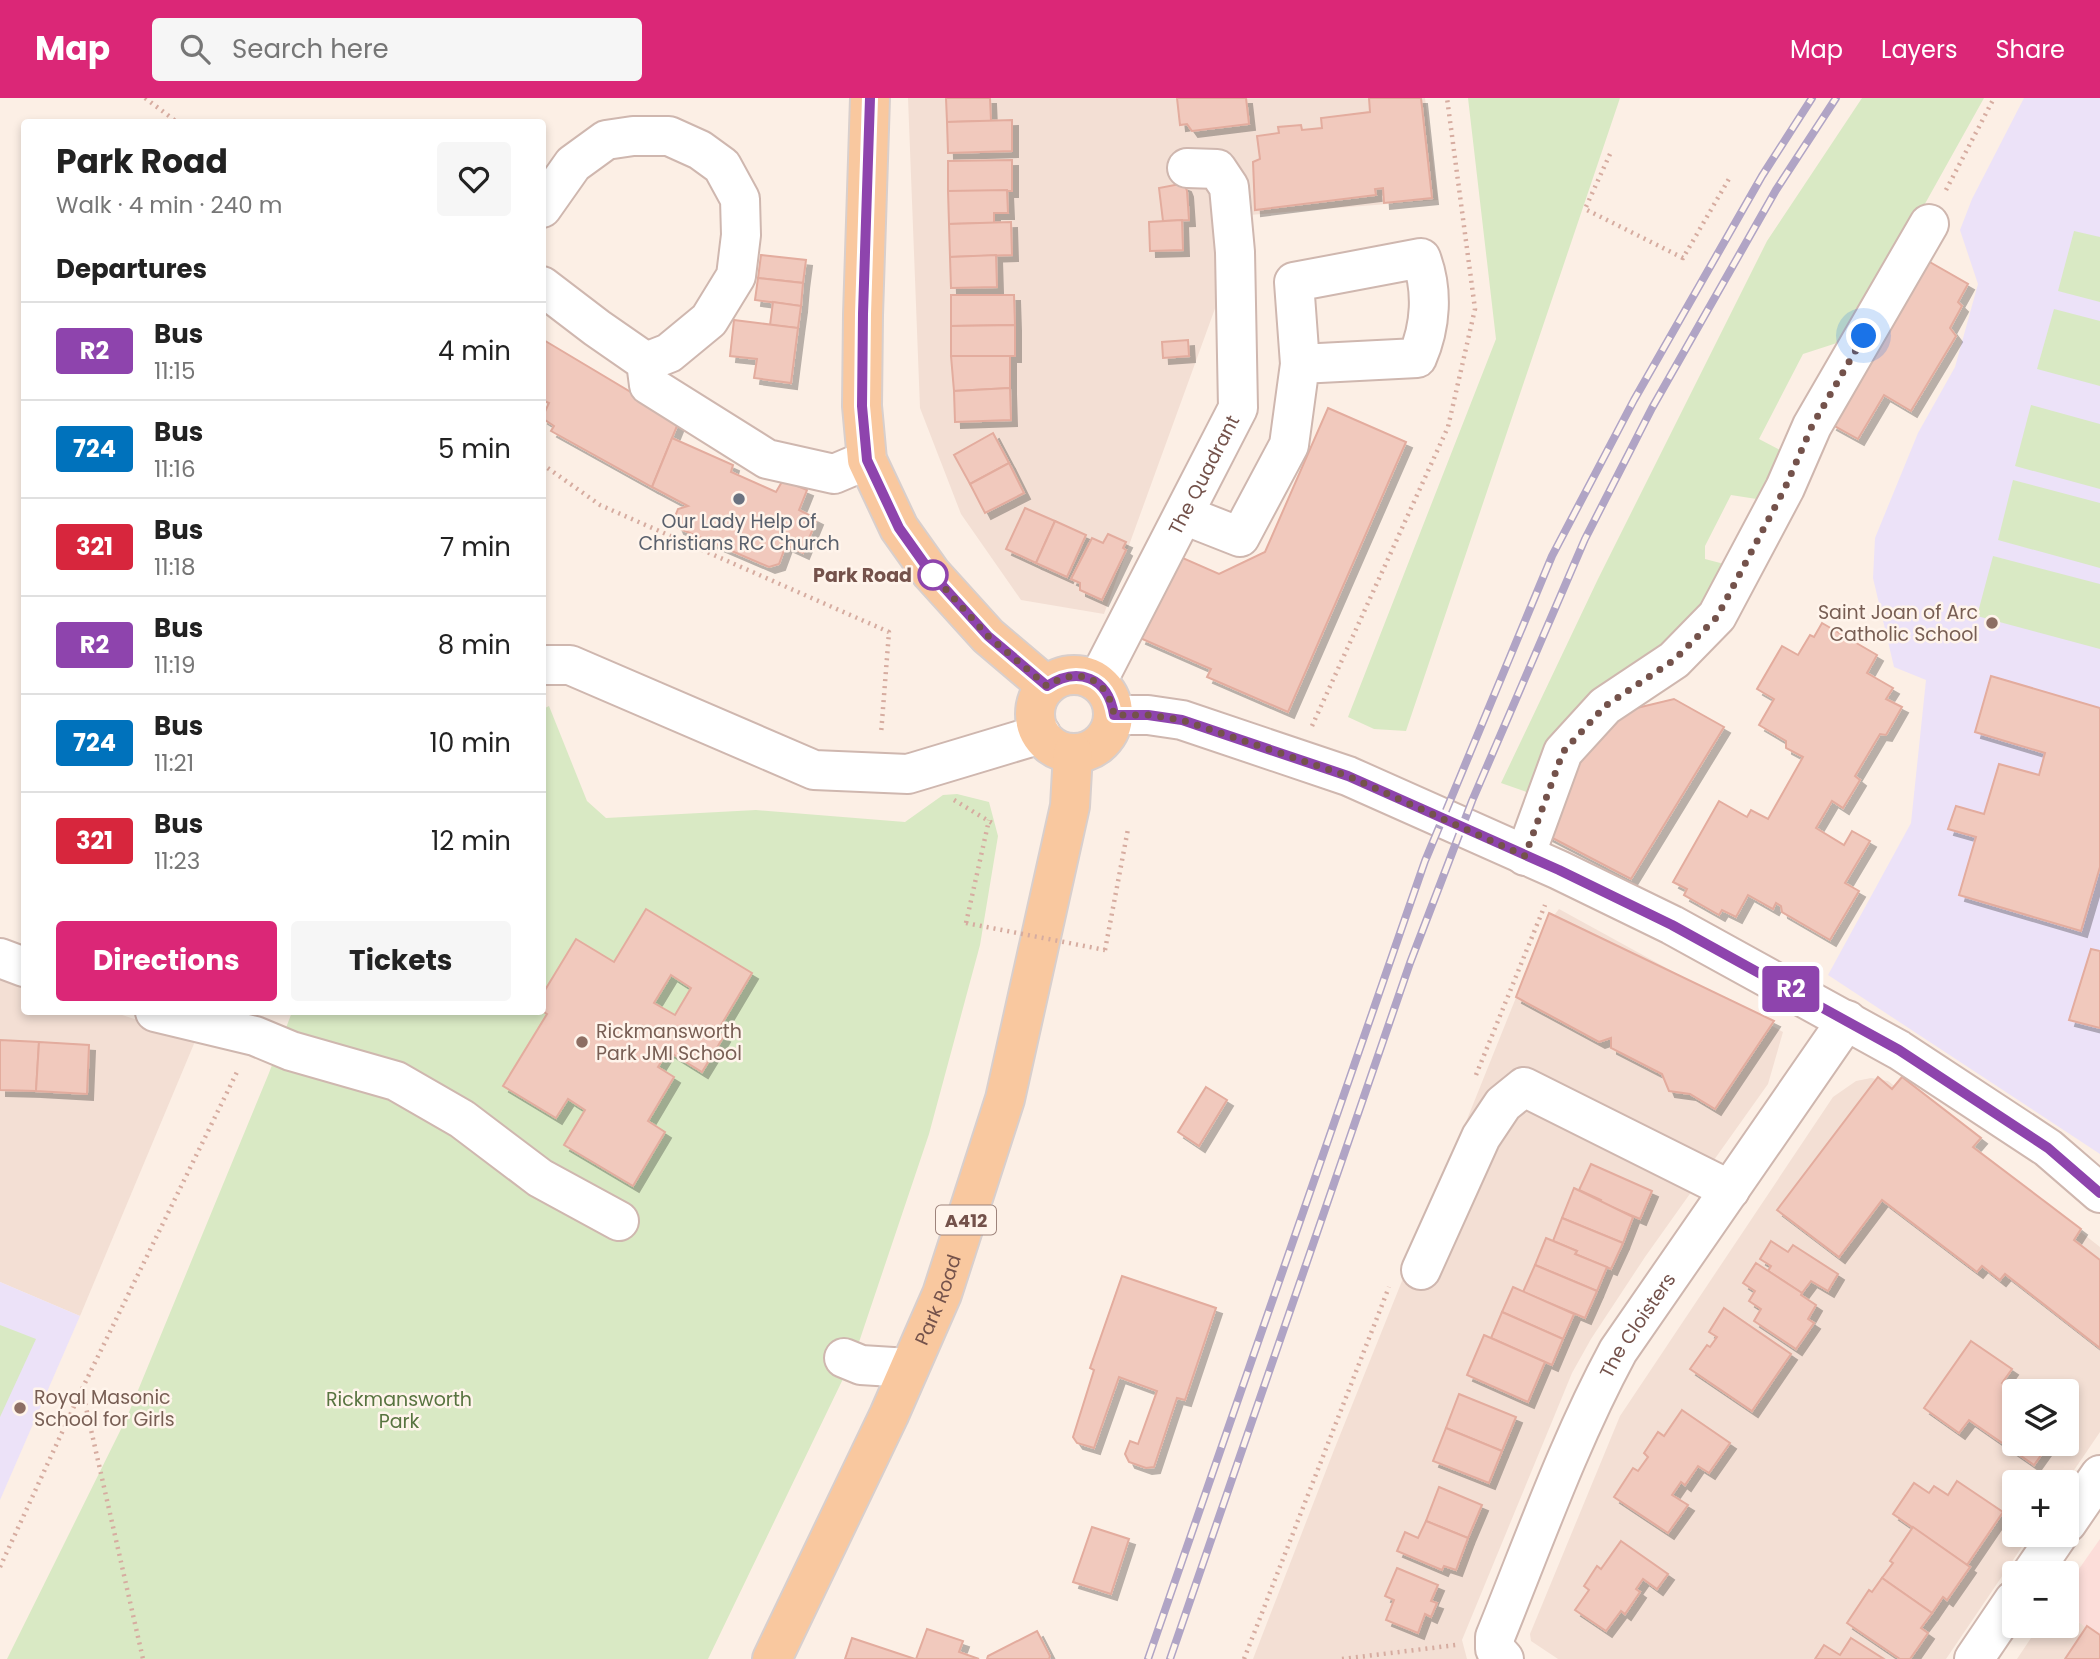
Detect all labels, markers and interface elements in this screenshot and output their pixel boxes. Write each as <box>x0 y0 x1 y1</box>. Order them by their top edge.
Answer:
search box <box>152 18 642 81</box>
text: Map <box>35 25 110 72</box>
icon: search <box>176 30 214 68</box>
text: Search here <box>232 31 389 67</box>
text: Map <box>1790 33 1843 66</box>
text: Layers <box>1881 33 1957 66</box>
text: Share <box>1995 33 2065 66</box>
text: Park Road <box>56 138 228 185</box>
button: heart <box>437 142 511 216</box>
text: Walk · 4 min · 240 m <box>56 189 282 221</box>
text: Departures <box>56 251 207 287</box>
text: Bus <box>154 316 203 352</box>
your location <box>1846 318 1881 353</box>
text: 4 min <box>438 333 511 369</box>
text: R2 <box>80 334 109 367</box>
text: 11:15 <box>154 355 195 387</box>
street label: The Quadrant <box>1162 410 1246 539</box>
text: Bus <box>154 414 203 450</box>
text: 5 min <box>438 431 511 467</box>
text: 724 <box>73 432 116 465</box>
text: 11:16 <box>154 453 196 485</box>
marker: Our Lady Help of Christians RC Church <box>731 491 747 507</box>
place label: Our Lady Help of Christians RC Church <box>638 508 840 557</box>
text: Bus <box>154 512 203 548</box>
text: 7 min <box>440 529 511 565</box>
text: 321 <box>76 530 113 563</box>
text: 11:18 <box>154 551 196 583</box>
marker: Park Road <box>918 560 948 590</box>
place label: Park Road <box>813 562 912 589</box>
place label: Saint Joan of Arc Catholic School <box>1818 599 1978 648</box>
text: Bus <box>154 610 203 646</box>
marker: Saint Joan of Arc Catholic School <box>1984 615 2000 631</box>
text: 8 min <box>438 627 511 663</box>
text: R2 <box>80 628 109 661</box>
text: 11:19 <box>154 649 195 681</box>
text: Bus <box>154 708 203 744</box>
text: 10 min <box>430 725 511 761</box>
text: 724 <box>73 726 116 759</box>
text: 11:21 <box>154 747 194 779</box>
text: Bus <box>154 806 203 842</box>
text: 12 min <box>431 823 511 859</box>
text: 321 <box>76 824 113 857</box>
text: 11:23 <box>154 845 200 877</box>
button: Directions <box>56 921 277 1001</box>
button: Tickets <box>291 921 511 1001</box>
line badge: R2 <box>1760 966 1823 1012</box>
text: R2 <box>1776 972 1806 1005</box>
place label: Rickmansworth Park JMI School <box>596 1018 742 1067</box>
marker: Rickmansworth Park JMI School <box>574 1034 590 1050</box>
road number: A412 <box>936 1205 996 1234</box>
street label: Park Road <box>908 1251 967 1349</box>
street label: The Cloisters <box>1593 1267 1682 1382</box>
map controls <box>2002 1379 2079 1638</box>
button: layers <box>2002 1379 2079 1456</box>
place label: Royal Masonic School for Girls <box>34 1384 175 1433</box>
park label: Rickmansworth Park <box>326 1386 472 1435</box>
marker: Royal Masonic School for Girls <box>12 1400 28 1416</box>
button: + <box>2002 1470 2079 1547</box>
button: − <box>2002 1561 2079 1638</box>

